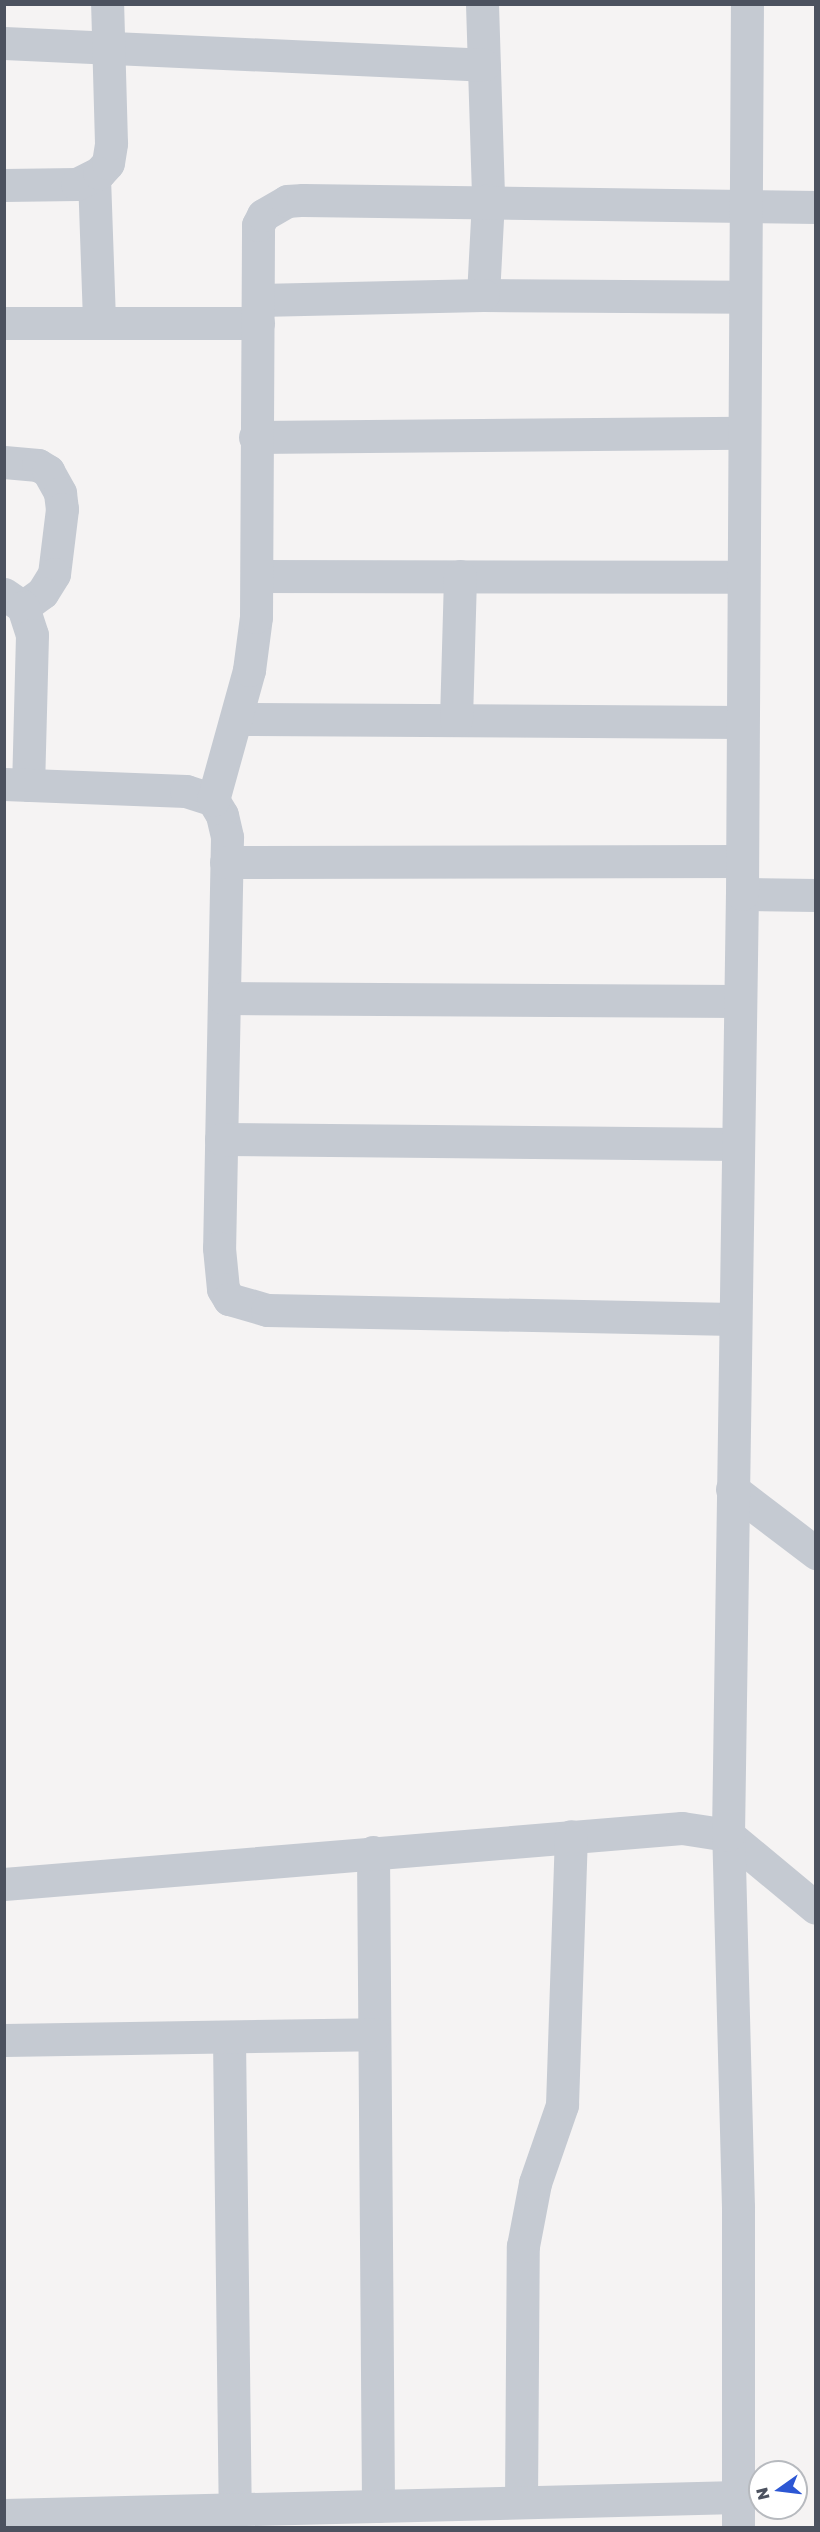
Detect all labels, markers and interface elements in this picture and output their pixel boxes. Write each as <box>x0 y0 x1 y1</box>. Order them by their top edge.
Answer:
north arrow <box>748 2460 808 2520</box>
text: N <box>751 2486 774 2502</box>

